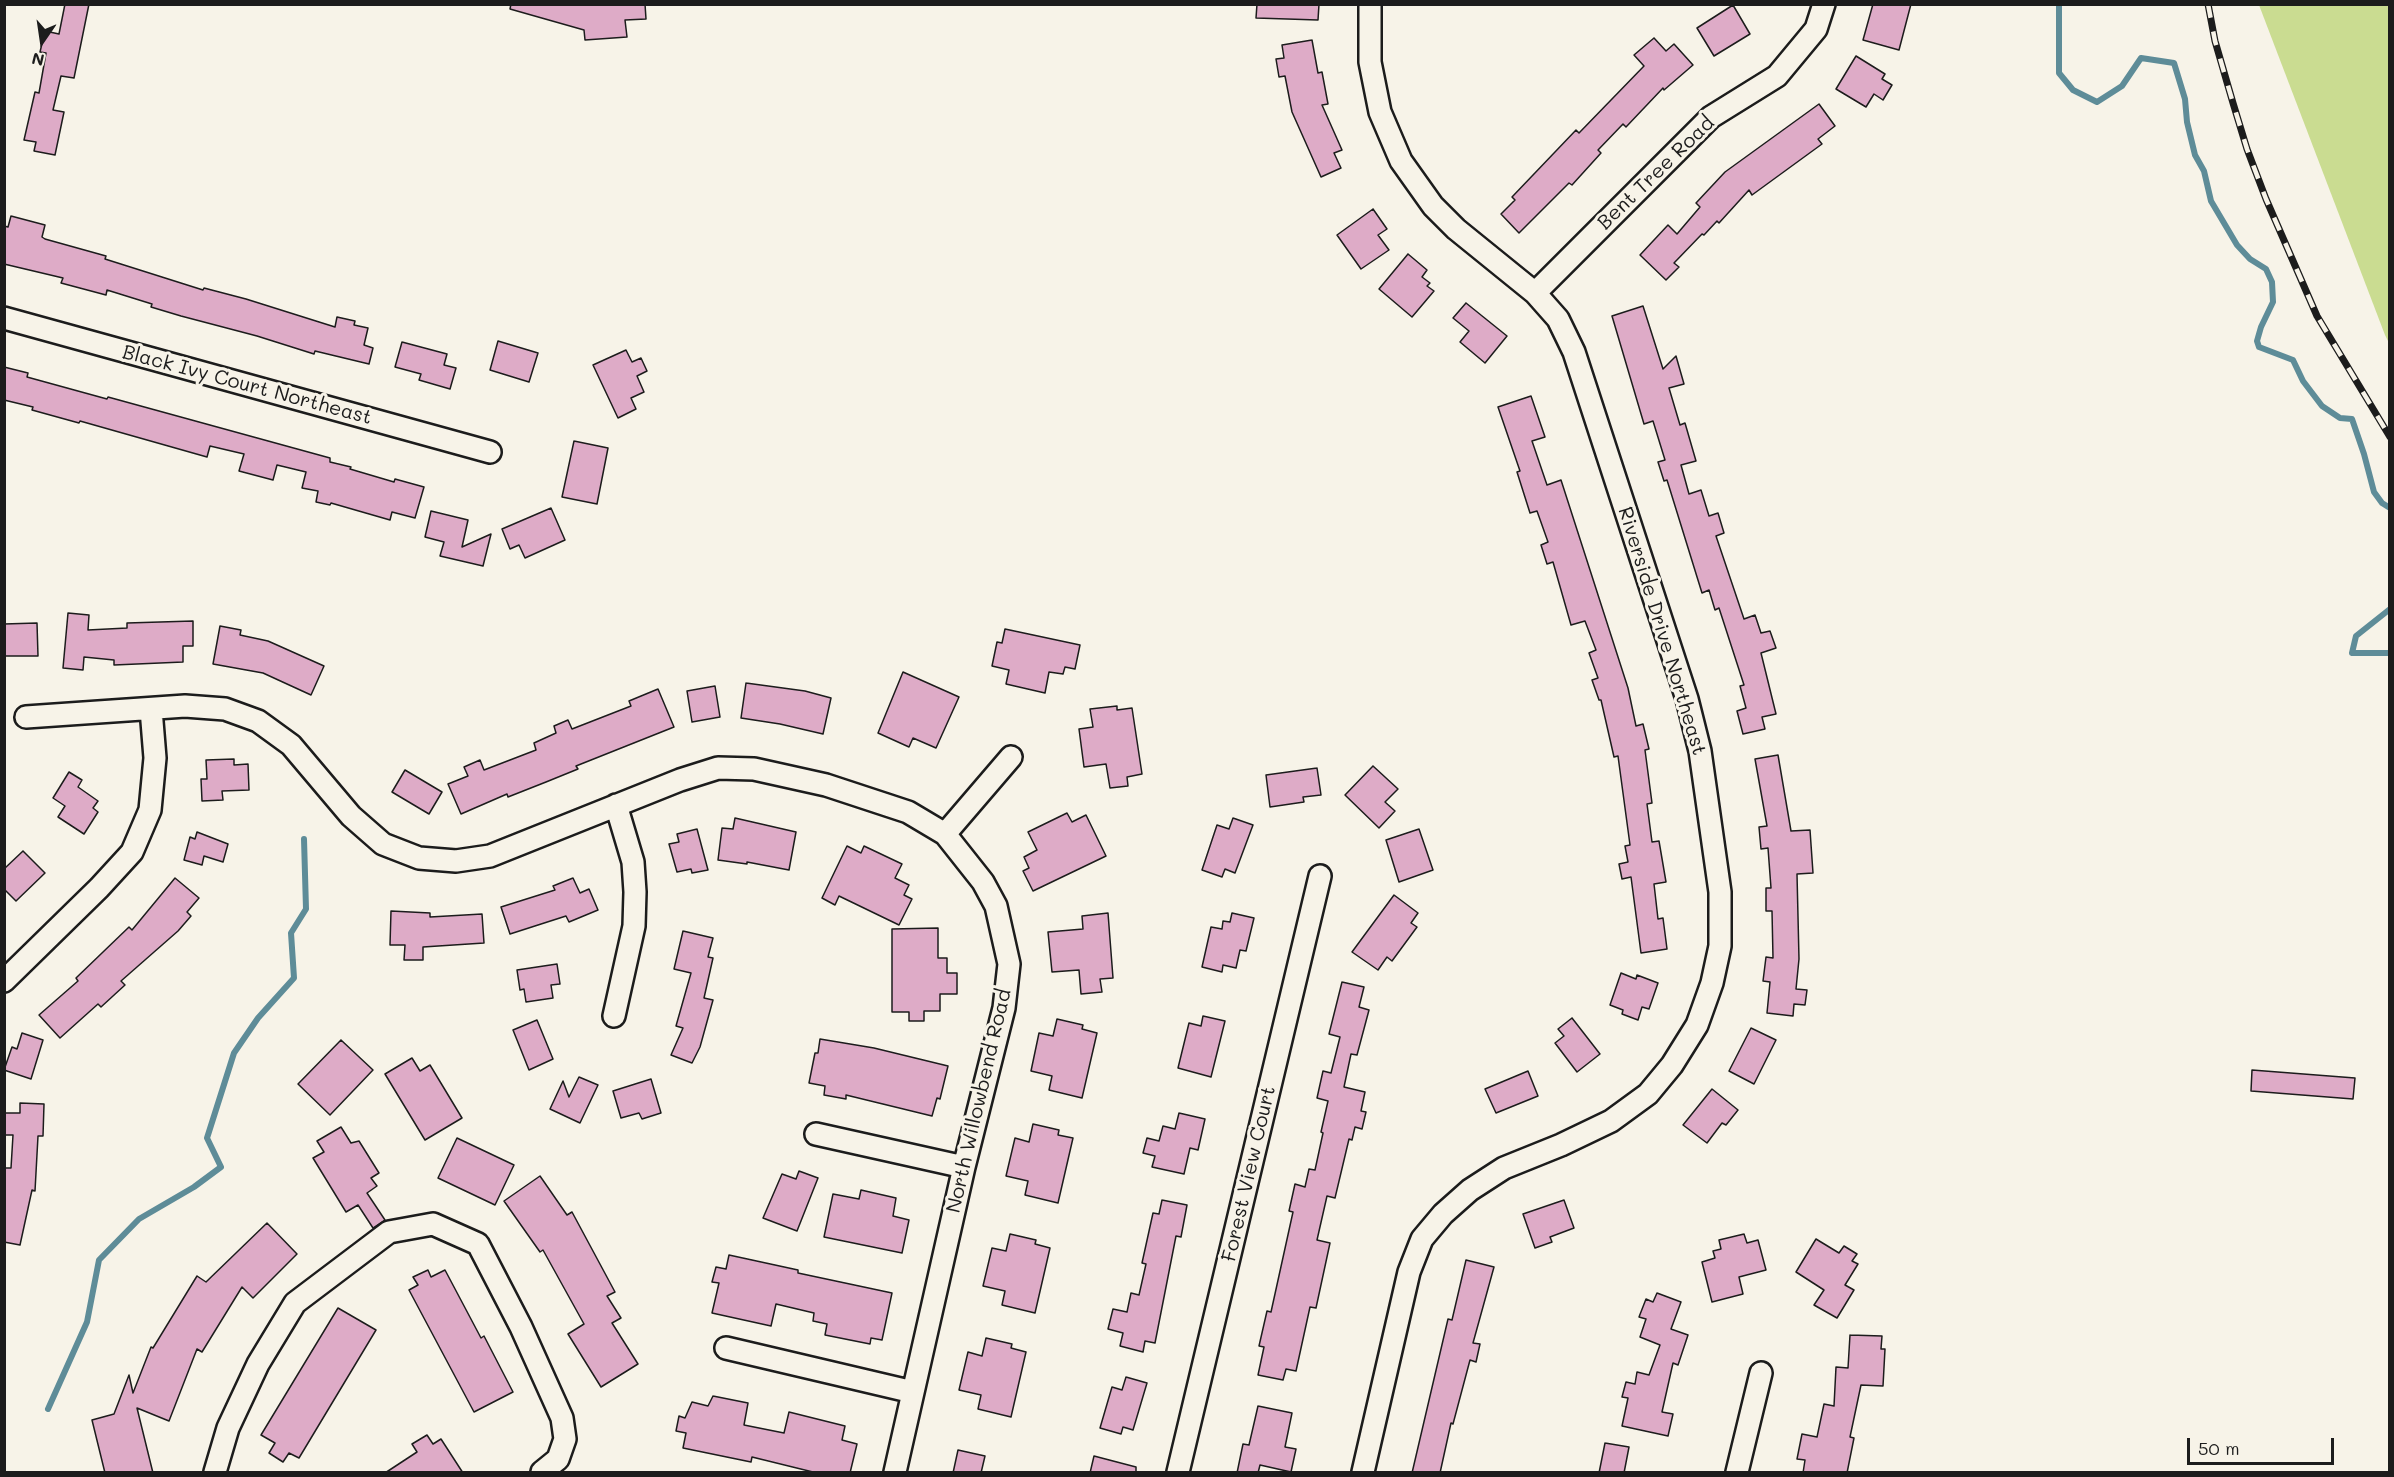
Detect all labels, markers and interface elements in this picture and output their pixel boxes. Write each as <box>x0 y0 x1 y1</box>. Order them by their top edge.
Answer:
north arrow <box>12 12 72 72</box>
text: N <box>30 48 46 72</box>
street label: Bent Tree Road <box>1593 111 1719 235</box>
street label: Black Ivy Court Northeast <box>120 340 374 430</box>
street label: Riverside Drive Northeast <box>1613 504 1711 758</box>
street label: North Willowbend Road <box>942 987 1016 1215</box>
street label: Forest View Court <box>1217 1084 1281 1264</box>
scale bar <box>2190 1426 2337 1464</box>
text: 50 m <box>2198 1436 2240 1460</box>

